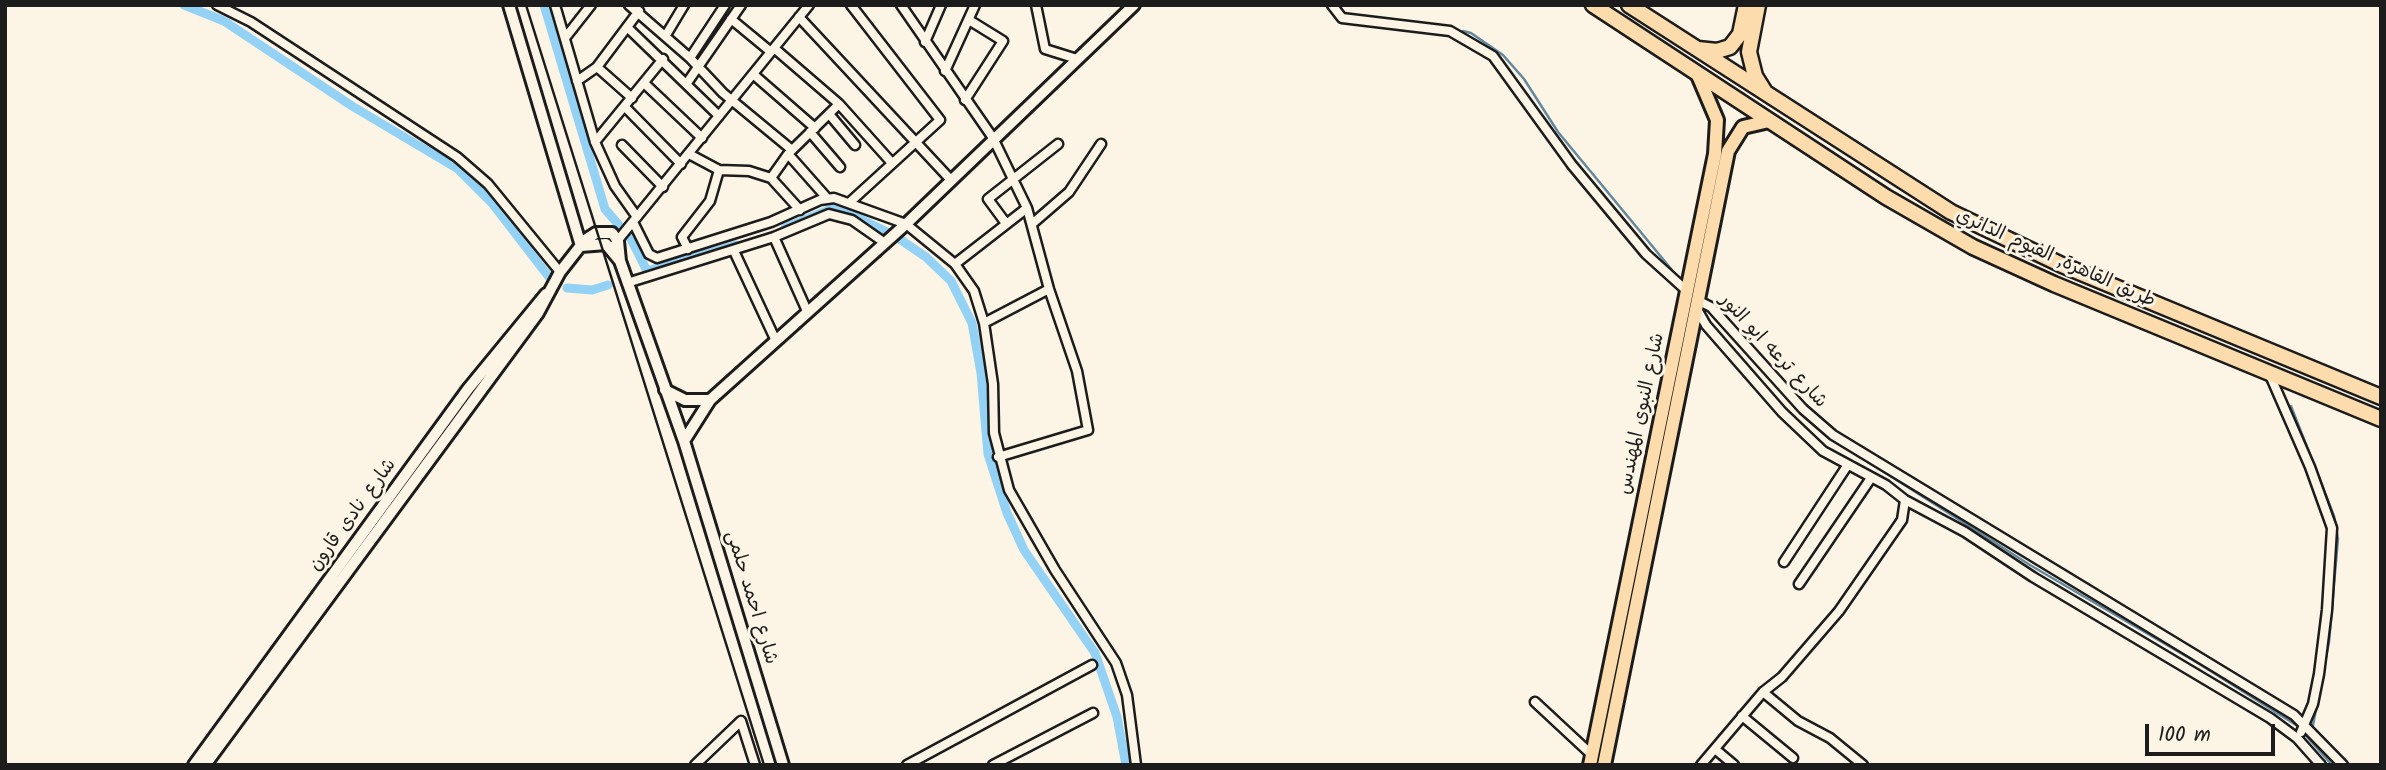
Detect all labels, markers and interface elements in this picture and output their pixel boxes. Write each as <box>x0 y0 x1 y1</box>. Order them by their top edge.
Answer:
street label: طريق القاهرة, الفيوم الدائري <box>1952 206 2158 314</box>
street label: شارع ترعه ابو النور <box>1713 290 1831 414</box>
street label: شارع النبوى المهندس <box>1615 331 1671 497</box>
street label: شارع نادى قارون <box>306 455 402 577</box>
street label: شارع احمد حلمى <box>719 529 781 667</box>
scale bar <box>2148 710 2278 754</box>
text: 100 m <box>2158 719 2211 752</box>

